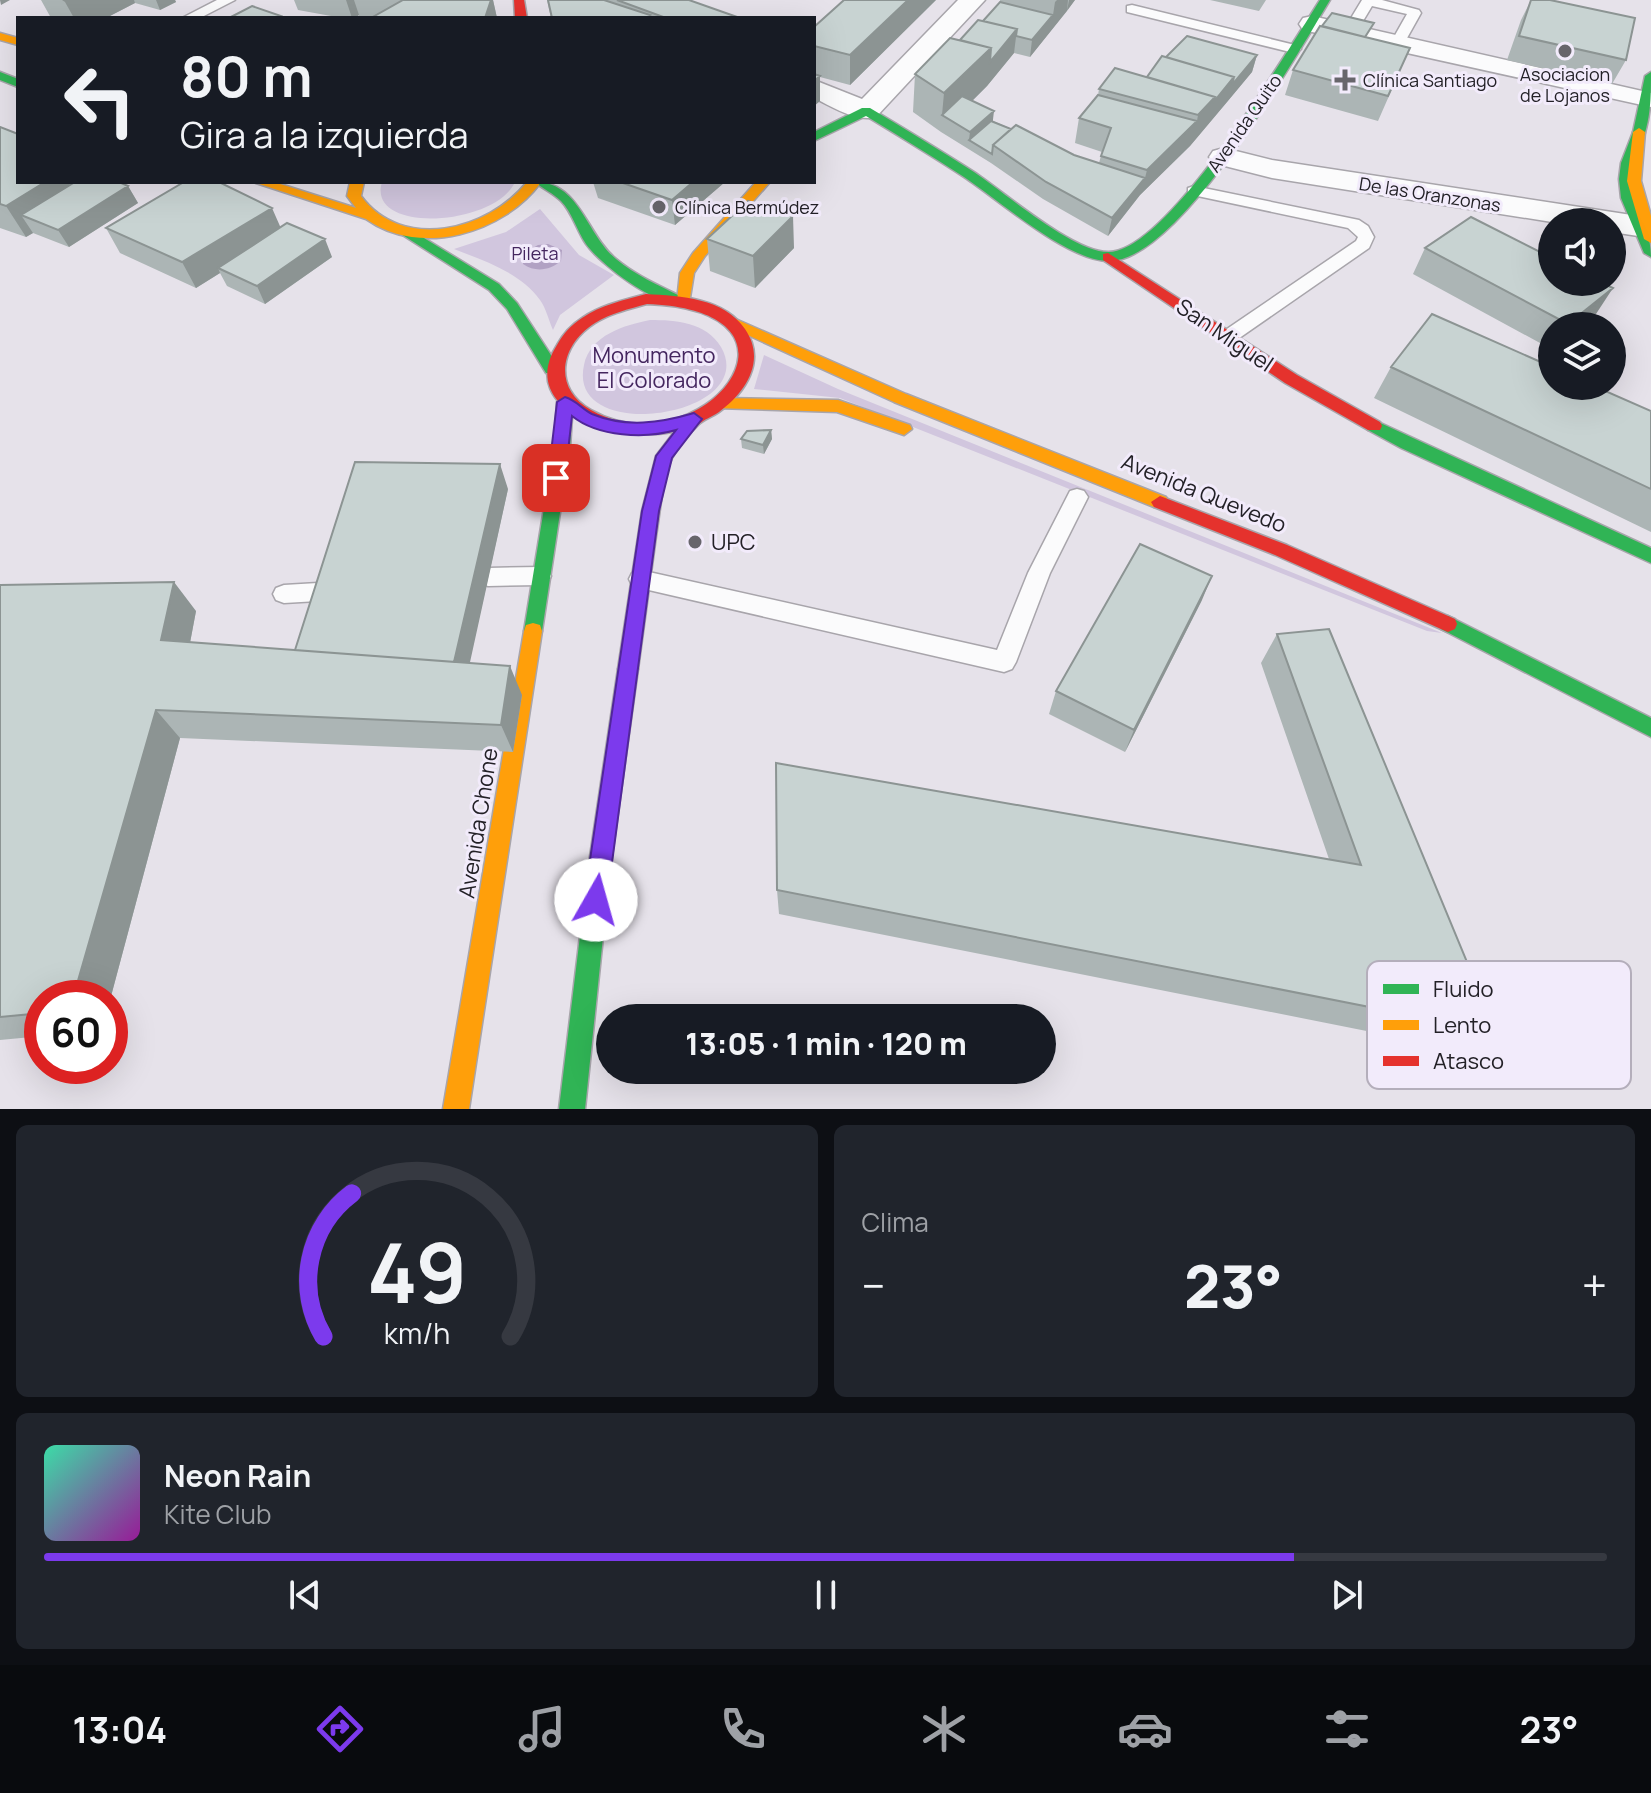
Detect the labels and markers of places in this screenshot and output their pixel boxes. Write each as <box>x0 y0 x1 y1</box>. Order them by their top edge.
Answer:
marker: Asociacion de Lojanos <box>1556 42 1574 60</box>
place label: Asociacion de Lojanos <box>1520 62 1610 107</box>
place label: Clínica Santiago <box>1363 68 1497 92</box>
marker: Clínica Santiago <box>1334 69 1356 91</box>
place label: Clínica Bermúdez <box>675 195 819 219</box>
marker: Clínica Bermúdez <box>650 198 668 216</box>
pin <box>522 444 590 512</box>
place label: UPC <box>711 527 755 557</box>
marker: UPC <box>686 533 704 551</box>

